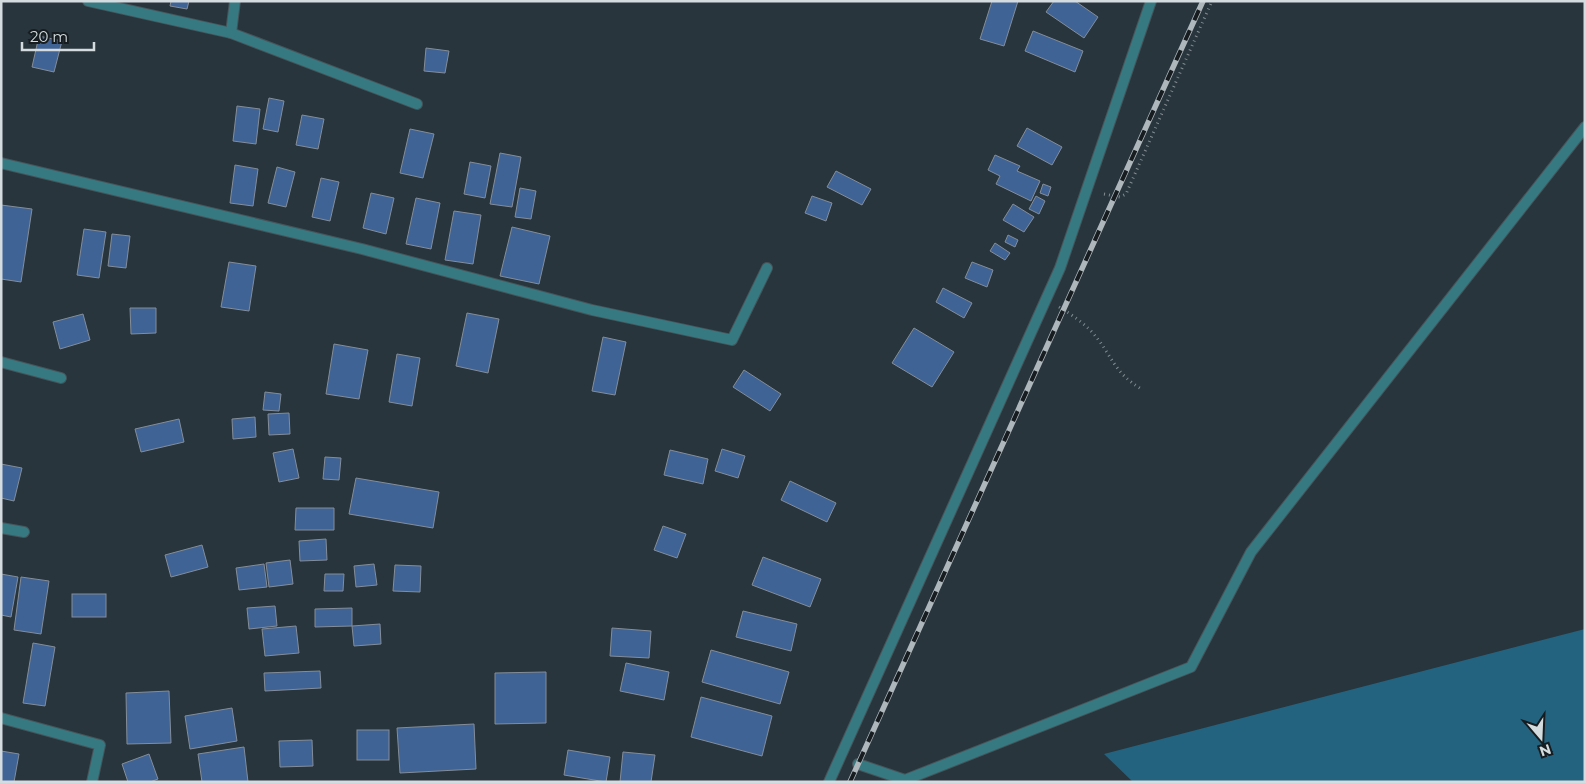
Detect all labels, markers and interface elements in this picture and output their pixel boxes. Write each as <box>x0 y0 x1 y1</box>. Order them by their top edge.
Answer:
scale bar <box>22 20 95 52</box>
text: 20 m <box>30 27 68 46</box>
north arrow <box>1516 713 1566 763</box>
text: N <box>1537 740 1554 761</box>

